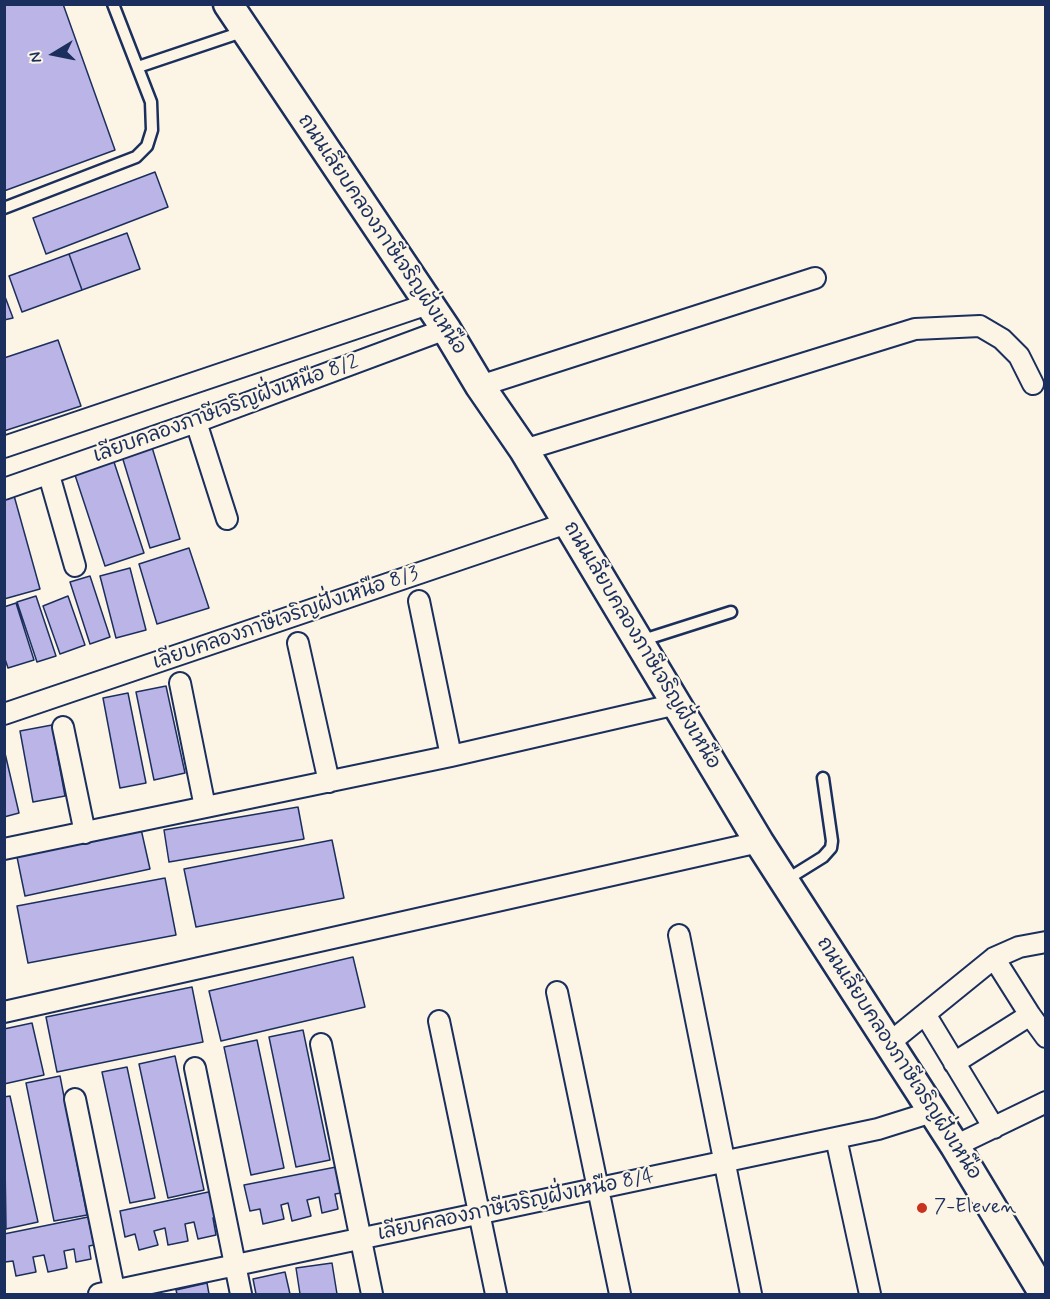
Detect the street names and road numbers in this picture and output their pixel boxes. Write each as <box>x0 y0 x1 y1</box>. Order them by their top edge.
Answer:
street label: ถนนเลียบคลองภาษีเจริญฝั่งเหนือ <box>291 110 471 360</box>
street label: เลียบคลองภาษีเจริญฝั่งเหนือ 8/2 <box>90 351 362 469</box>
street label: ถนนเลียบคลองภาษีเจริญฝั่งเหนือ <box>557 518 725 774</box>
street label: เลียบคลองภาษีเจริญฝั่งเหนือ 8/3 <box>150 562 422 676</box>
street label: ถนนเลียบคลองภาษีเจริญฝั่งเหนือ <box>810 933 986 1185</box>
street label: เลียบคลองภาษีเจริญฝั่งเหนือ 8/4 <box>376 1165 656 1247</box>

